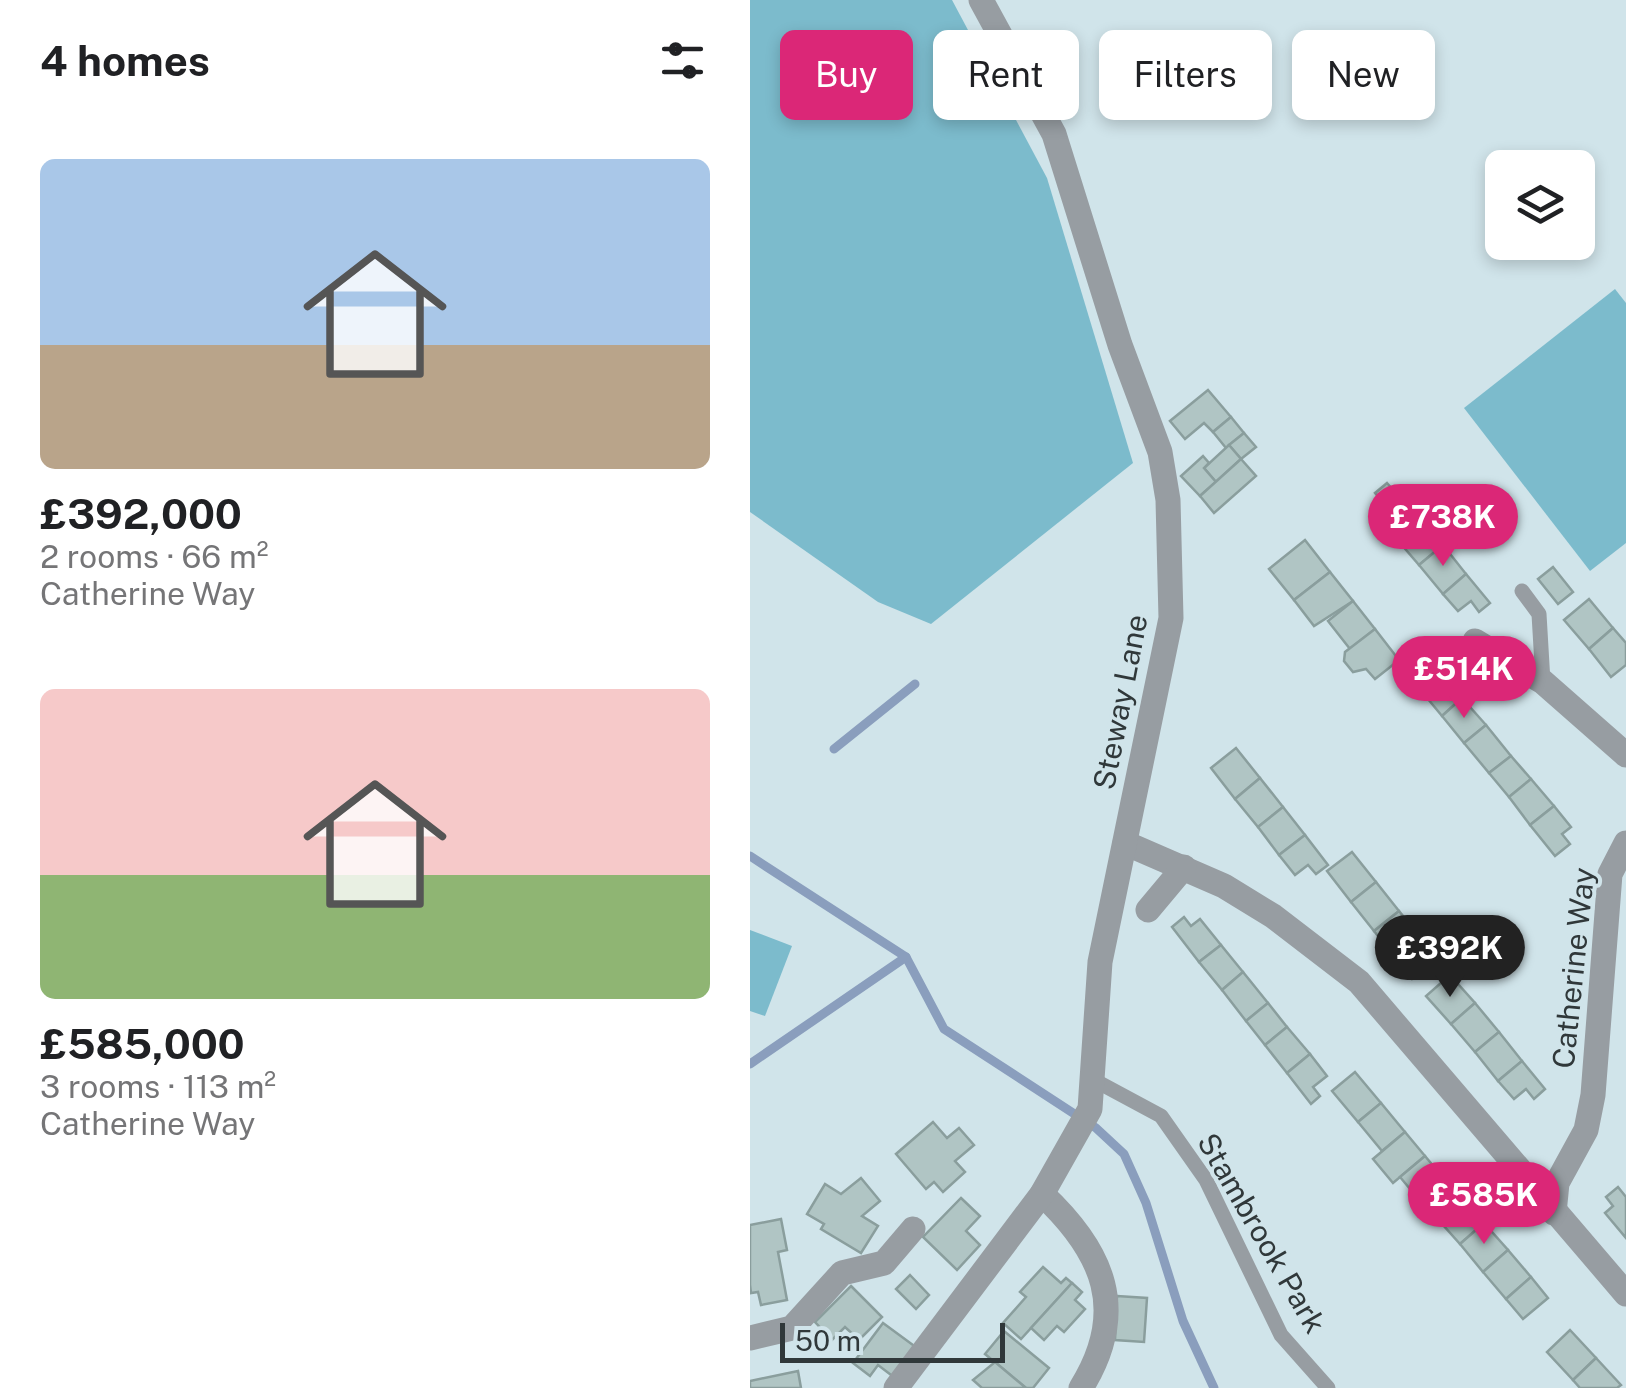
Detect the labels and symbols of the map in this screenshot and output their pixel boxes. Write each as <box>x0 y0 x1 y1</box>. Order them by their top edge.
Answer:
pin: £738K <box>1373 484 1513 569</box>
street label: Steway Lane <box>1085 611 1155 793</box>
pin: £514K <box>1394 636 1534 721</box>
street label: Catherine Way <box>1545 866 1601 1070</box>
pin: £392K <box>1380 915 1520 1000</box>
street label: Stambrook Park <box>1190 1127 1334 1339</box>
pin: £585K <box>1414 1162 1554 1247</box>
scale bar <box>780 1318 1005 1362</box>

